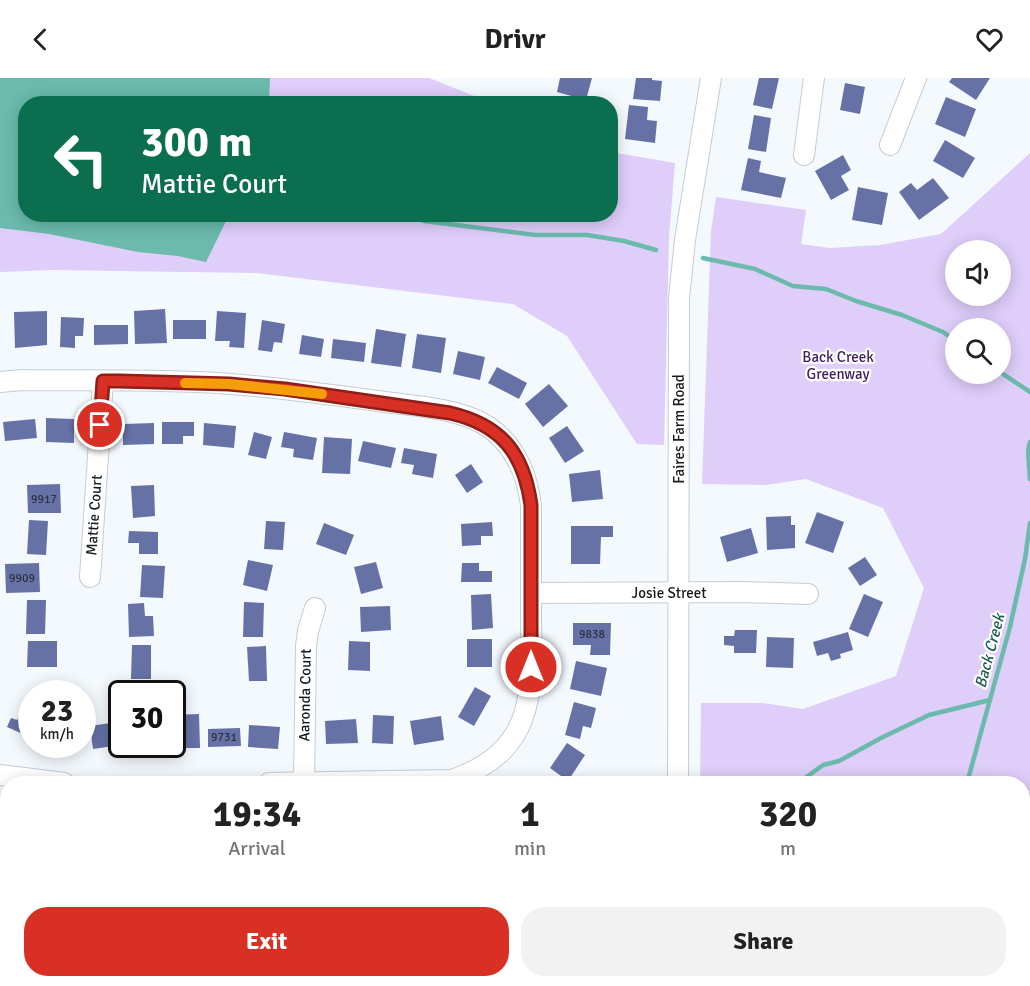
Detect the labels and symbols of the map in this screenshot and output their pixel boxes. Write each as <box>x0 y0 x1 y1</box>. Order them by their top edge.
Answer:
park label: Back Creek Greenway <box>802 348 874 383</box>
street label: Faires Farm Road <box>670 374 688 484</box>
pin <box>74 399 125 450</box>
street label: Mattie Court <box>82 474 106 556</box>
house number: 9917 <box>31 492 57 507</box>
house number: 9909 <box>9 571 35 586</box>
street label: Josie Street <box>631 584 707 602</box>
water label: Back Creek <box>970 610 1010 690</box>
house number: 9838 <box>579 627 605 642</box>
position arrow <box>499 635 563 699</box>
street label: Aaronda Court <box>295 648 315 742</box>
speed limit sign: 30 <box>108 680 186 758</box>
house number: 9731 <box>211 730 237 745</box>

